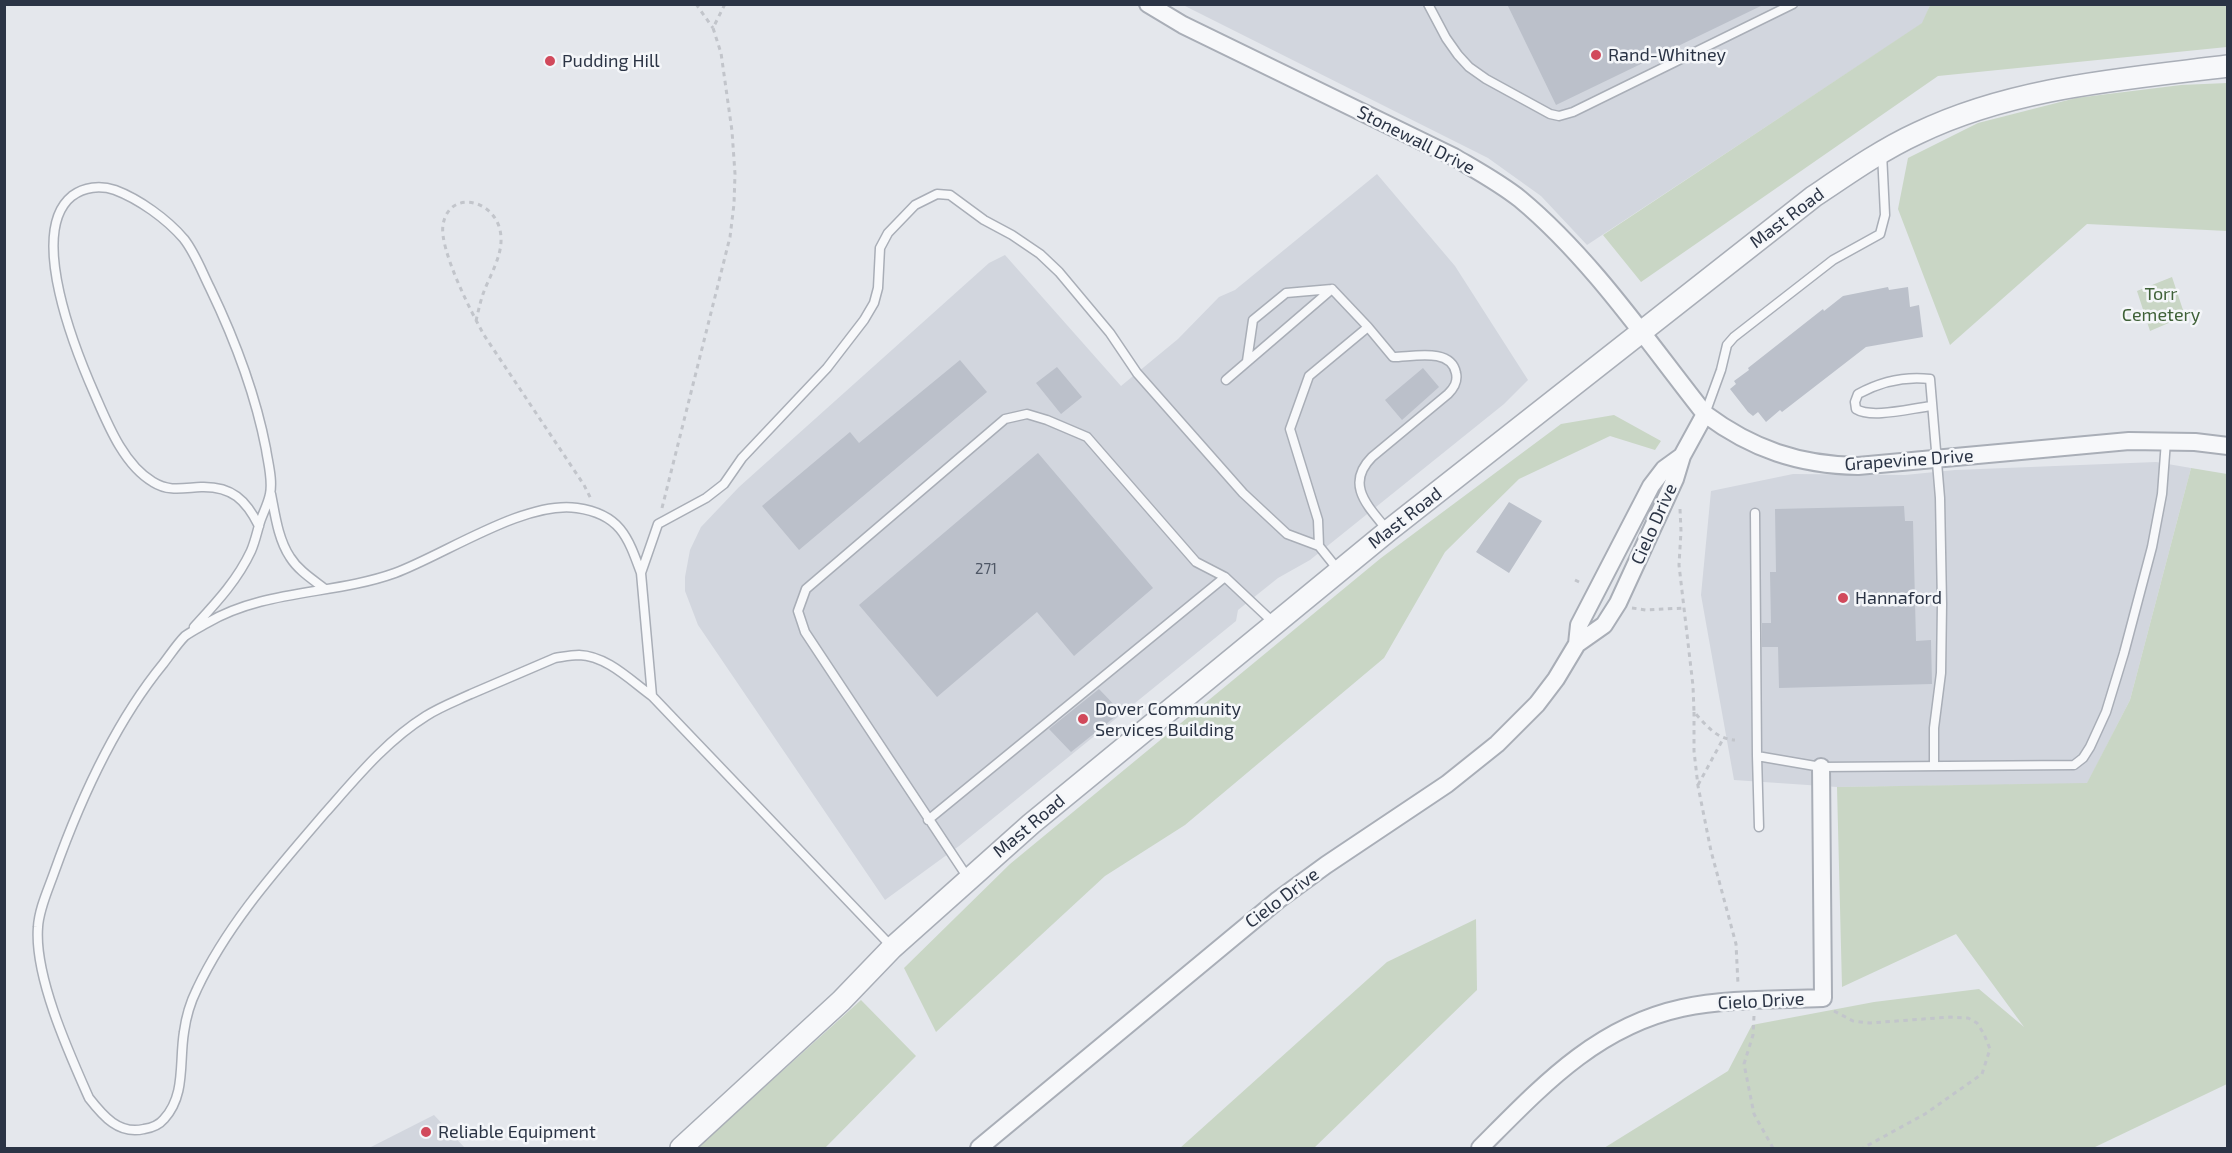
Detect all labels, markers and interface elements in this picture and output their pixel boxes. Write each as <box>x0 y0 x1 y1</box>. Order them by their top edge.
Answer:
place label: Rand-Whitney <box>1608 44 1726 66</box>
marker: Rand-Whitney <box>1589 48 1603 62</box>
place label: Pudding Hill <box>562 50 660 72</box>
marker: Pudding Hill <box>543 54 557 68</box>
street label: Stonewall Drive <box>1353 101 1479 179</box>
street label: Mast Road <box>1746 183 1828 253</box>
park label: Torr Cemetery <box>2122 283 2200 326</box>
street label: Grapevine Drive <box>1844 445 1974 475</box>
street label: Cielo Drive <box>1627 480 1681 568</box>
street label: Mast Road <box>1364 483 1446 553</box>
house number: 271 <box>975 560 997 578</box>
place label: Hannaford <box>1855 587 1942 609</box>
marker: Hannaford <box>1836 591 1850 605</box>
place label: Dover Community Services Building <box>1095 698 1241 740</box>
marker: Dover Community Services Building <box>1076 712 1090 726</box>
street label: Mast Road <box>989 790 1069 862</box>
street label: Cielo Drive <box>1241 863 1323 933</box>
street label: Cielo Drive <box>1717 988 1805 1014</box>
place label: Reliable Equipment <box>438 1121 596 1143</box>
marker: Reliable Equipment <box>419 1125 433 1139</box>

